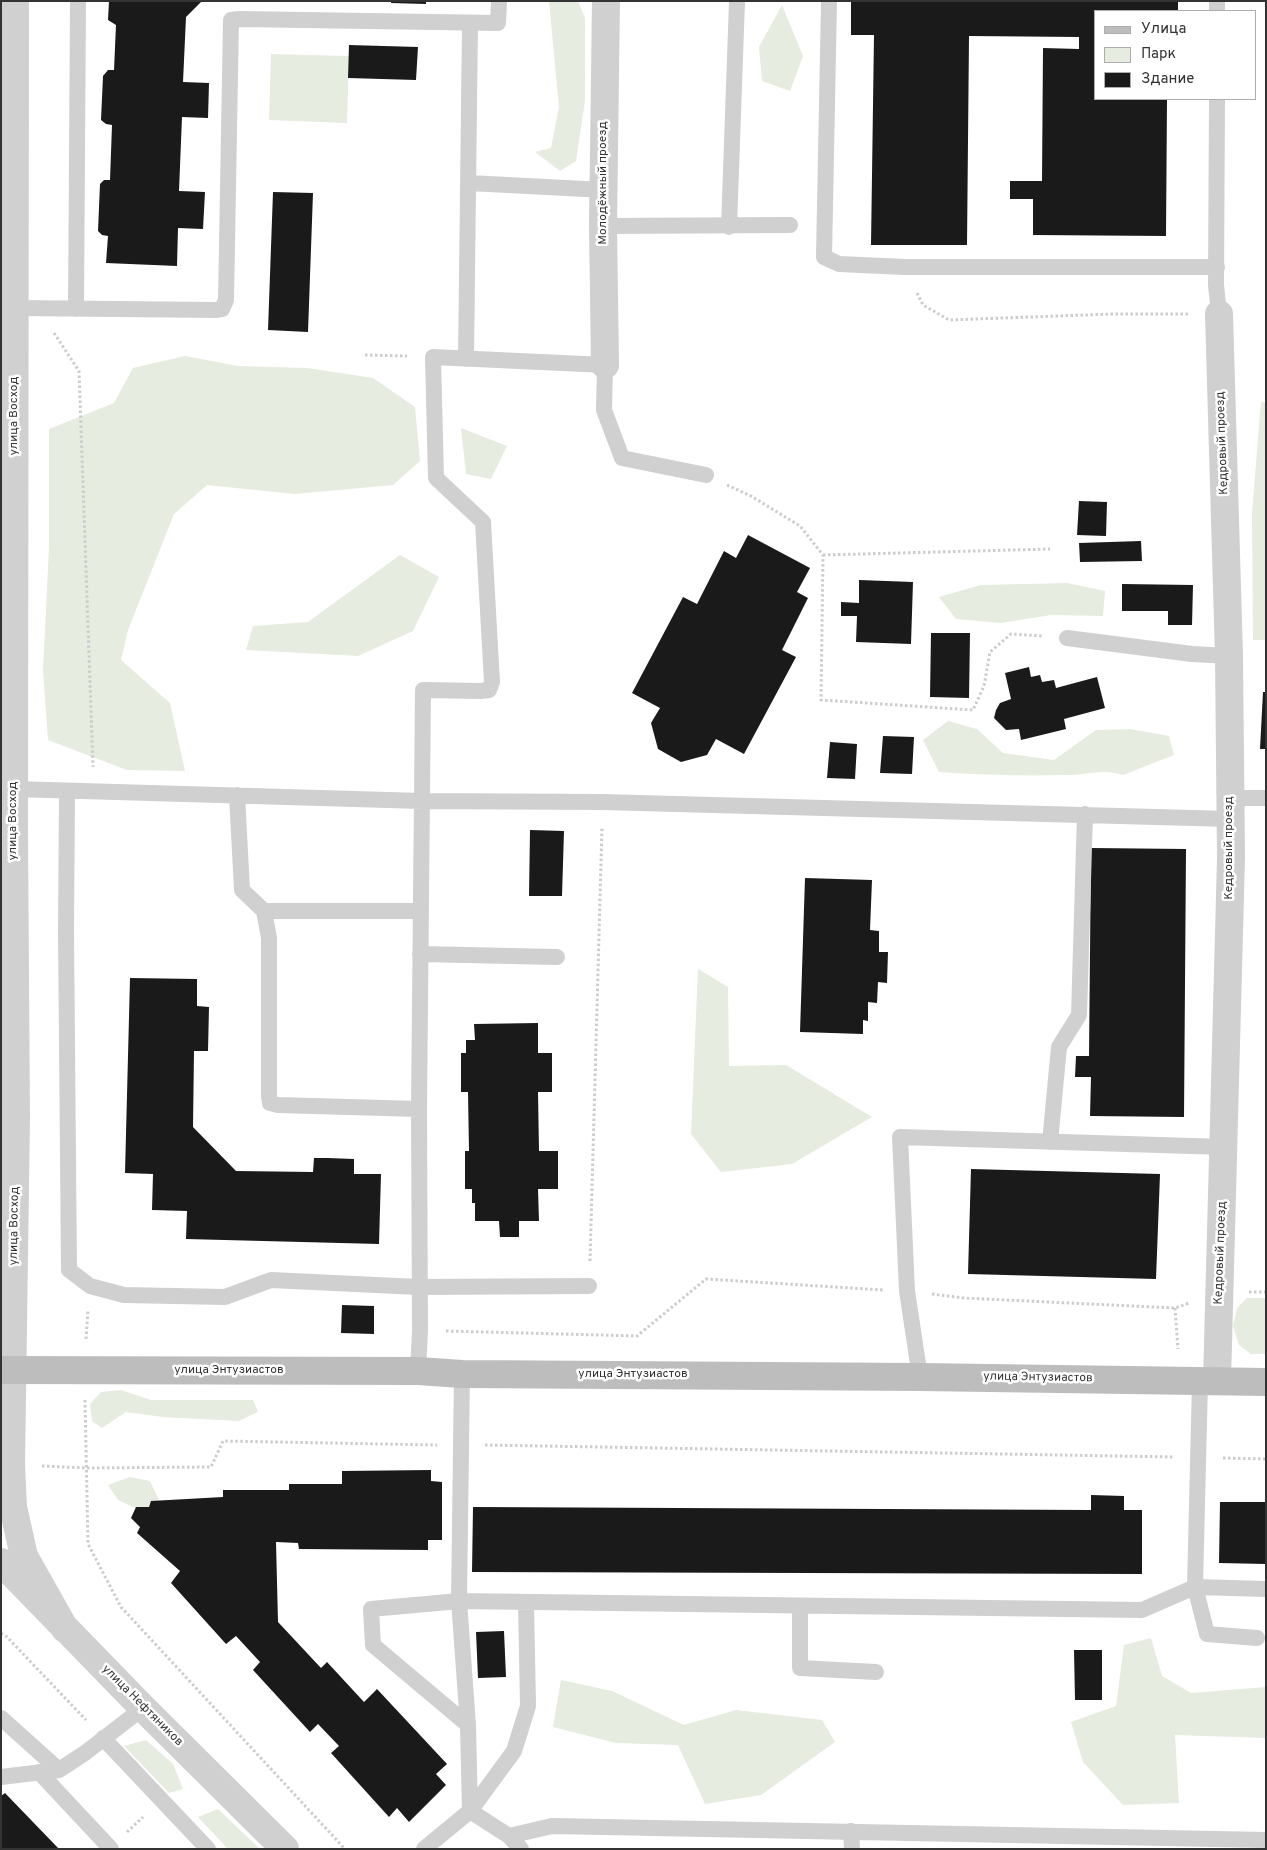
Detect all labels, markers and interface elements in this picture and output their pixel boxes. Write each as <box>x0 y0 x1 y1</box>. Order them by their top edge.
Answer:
legend <box>1094 10 1257 100</box>
text: Улица <box>1141 20 1186 39</box>
text: Парк <box>1141 45 1176 64</box>
text: Здание <box>1141 70 1194 89</box>
street label: Молодёжный проезд <box>597 121 611 245</box>
street label: улица Восход <box>8 377 22 455</box>
street label: Кедровый проезд <box>1214 391 1232 495</box>
street label: улица Восход <box>7 782 21 860</box>
street label: Кедровый проезд <box>1223 796 1237 900</box>
street label: улица Восход <box>7 1186 23 1266</box>
street label: Кедровый проезд <box>1212 1201 1230 1305</box>
street label: улица Энтузиастов <box>174 1364 284 1378</box>
street label: улица Энтузиастов <box>578 1368 688 1382</box>
street label: улица Энтузиастов <box>983 1370 1093 1386</box>
street label: улица Нефтяников <box>98 1662 186 1750</box>

